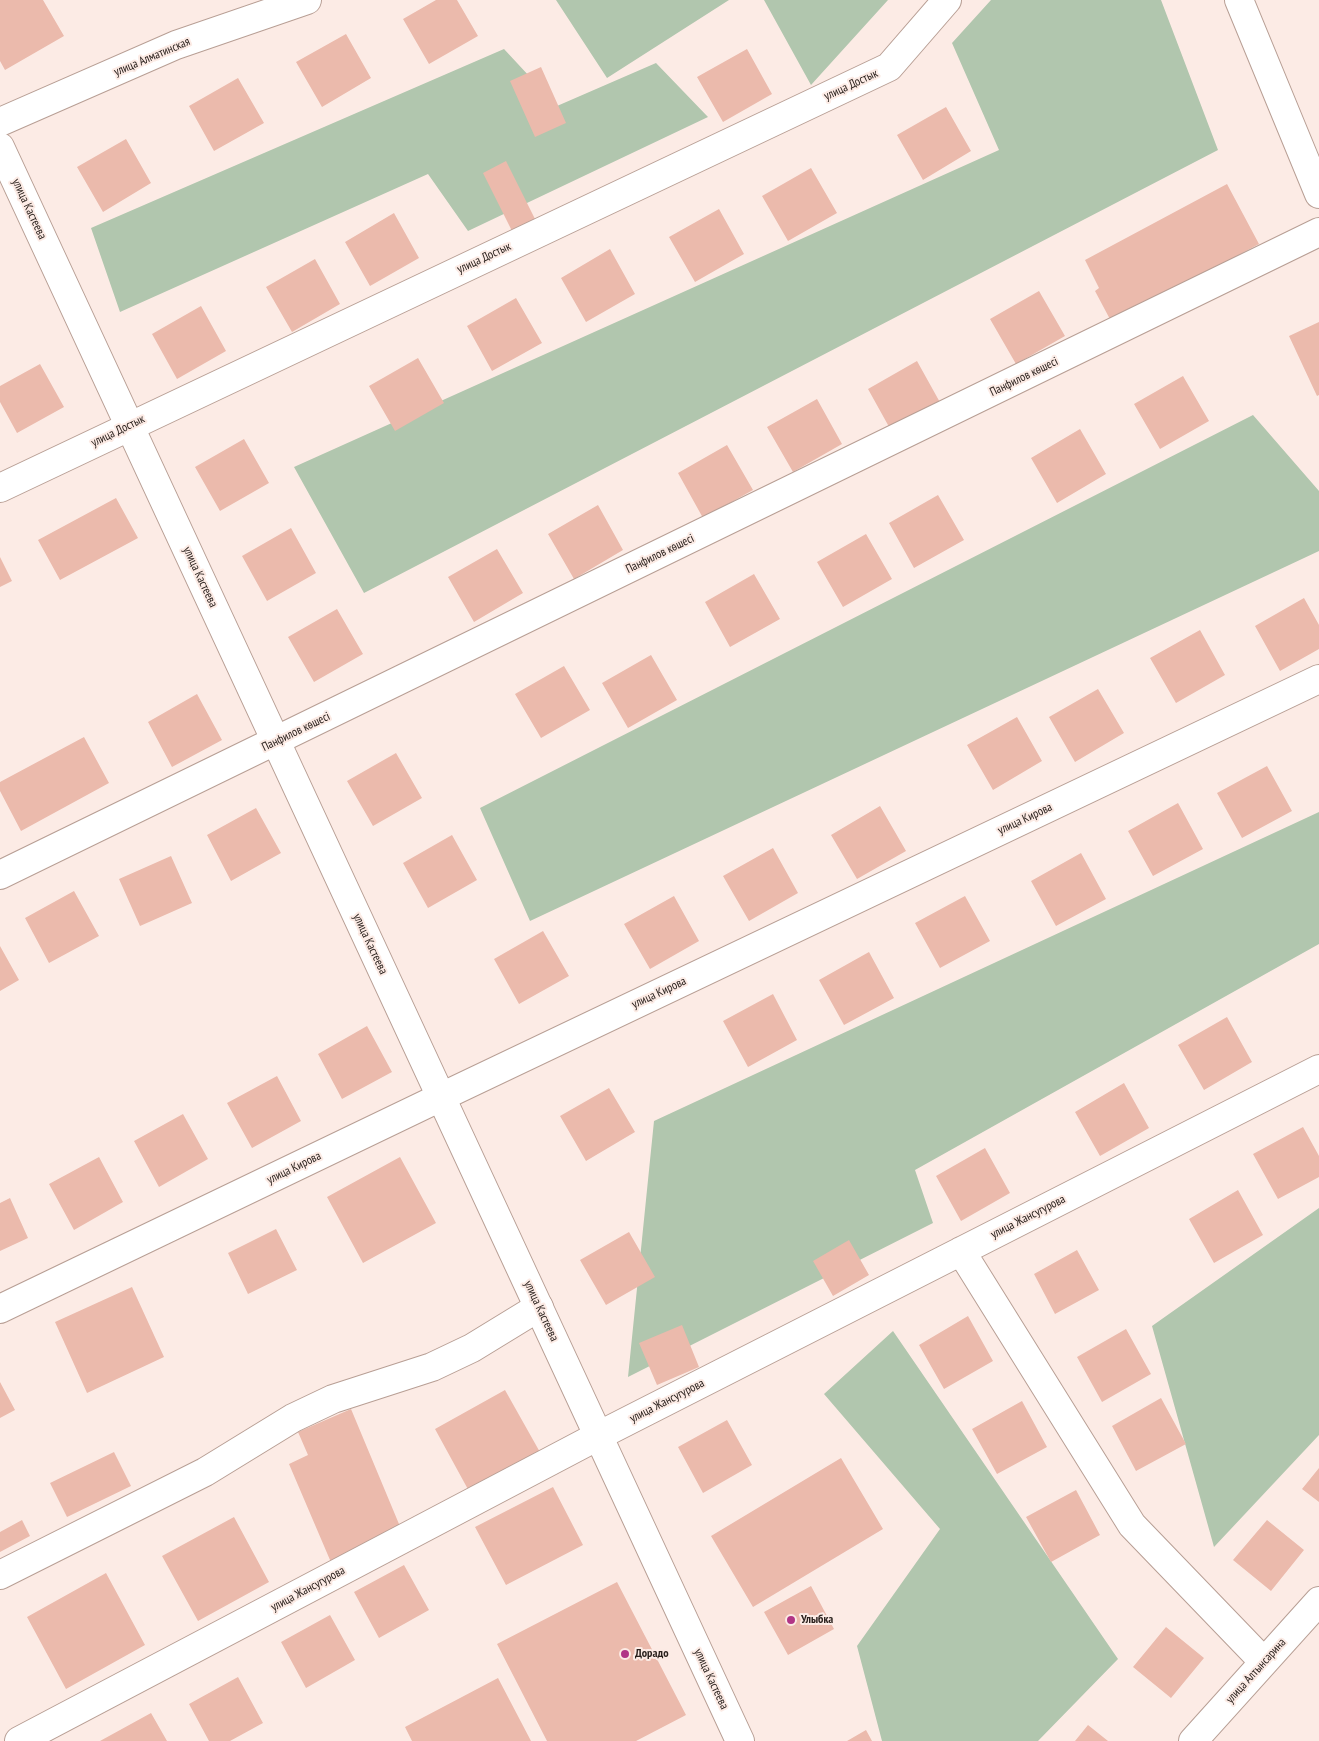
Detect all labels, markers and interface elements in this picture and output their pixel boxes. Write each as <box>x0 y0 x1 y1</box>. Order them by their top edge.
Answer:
street label: улица Алматинская <box>112 34 192 80</box>
street label: улица Достык <box>822 66 880 104</box>
street label: улица Кастеева <box>9 176 49 242</box>
street label: улица Достык <box>455 239 513 277</box>
street label: Панфилов көшесі <box>987 354 1061 400</box>
street label: улица Достык <box>89 412 147 450</box>
street label: Панфилов көшесі <box>623 531 697 577</box>
street label: улица Кастеева <box>180 544 220 610</box>
street label: Панфилов көшесі <box>259 709 333 755</box>
street label: улица Кирова <box>996 800 1054 838</box>
street label: улица Кастеева <box>350 911 390 977</box>
street label: улица Кирова <box>630 974 688 1012</box>
street label: улица Кирова <box>265 1149 323 1187</box>
street label: улица Жансугурова <box>988 1192 1068 1242</box>
street label: улица Кастеева <box>521 1278 561 1344</box>
street label: улица Жансугурова <box>627 1376 707 1426</box>
street label: улица Жансугурова <box>269 1563 347 1615</box>
place label: Улыбка <box>801 1613 833 1627</box>
marker: Улыбка <box>785 1614 797 1626</box>
street label: улица Алтынсарина <box>1223 1635 1289 1707</box>
street label: улица Кастеева <box>691 1646 731 1712</box>
place label: Дорадо <box>635 1647 668 1661</box>
marker: Дорадо <box>619 1648 631 1660</box>

